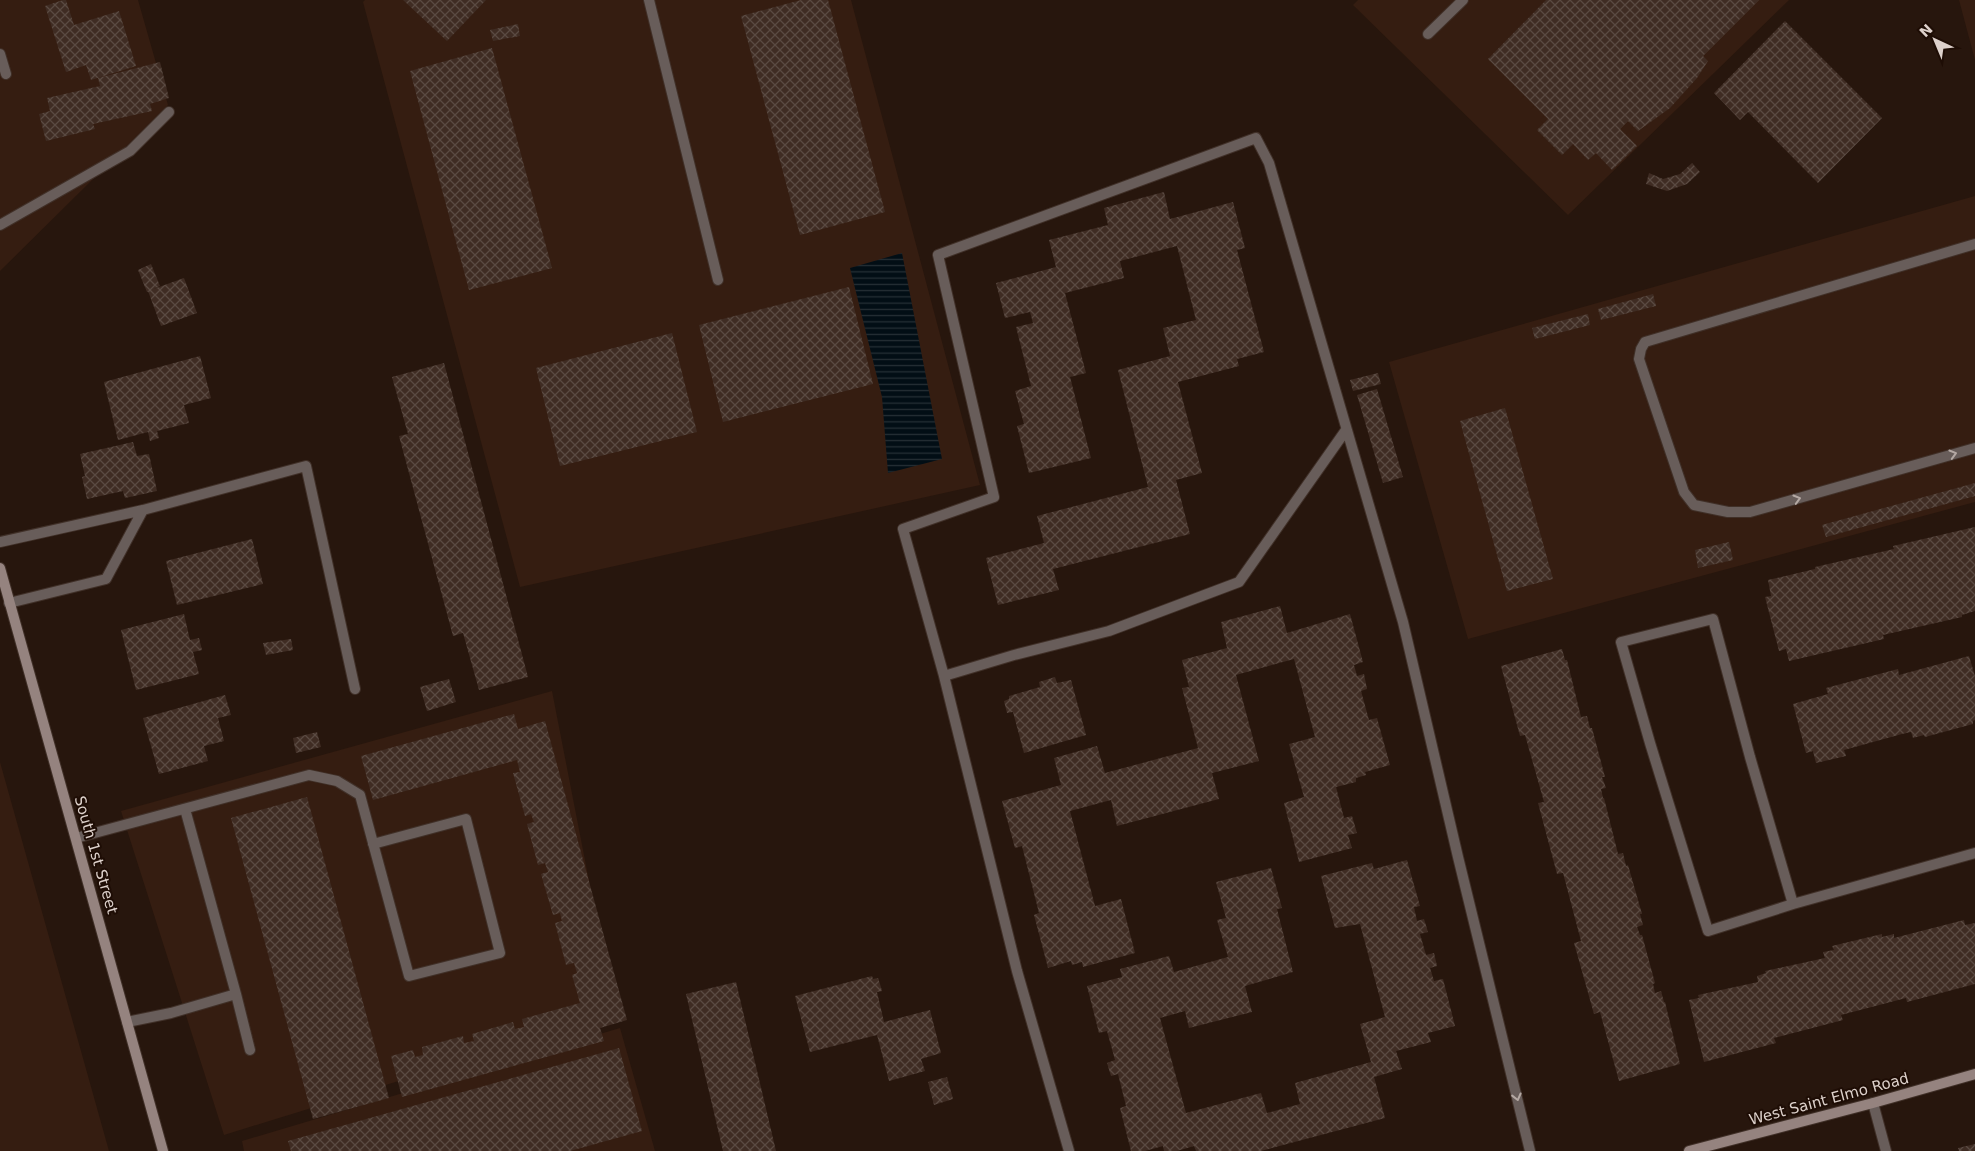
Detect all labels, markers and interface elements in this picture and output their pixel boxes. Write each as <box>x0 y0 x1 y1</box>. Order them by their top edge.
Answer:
north arrow <box>1910 15 1960 65</box>
text: N <box>1916 21 1936 40</box>
one-way arrow <box>1949 450 1957 460</box>
one-way arrow <box>1793 494 1801 504</box>
street label: South 1st Street <box>71 794 121 916</box>
street label: West Saint Elmo Road <box>1747 1069 1911 1129</box>
one-way arrow <box>1511 1092 1522 1101</box>

